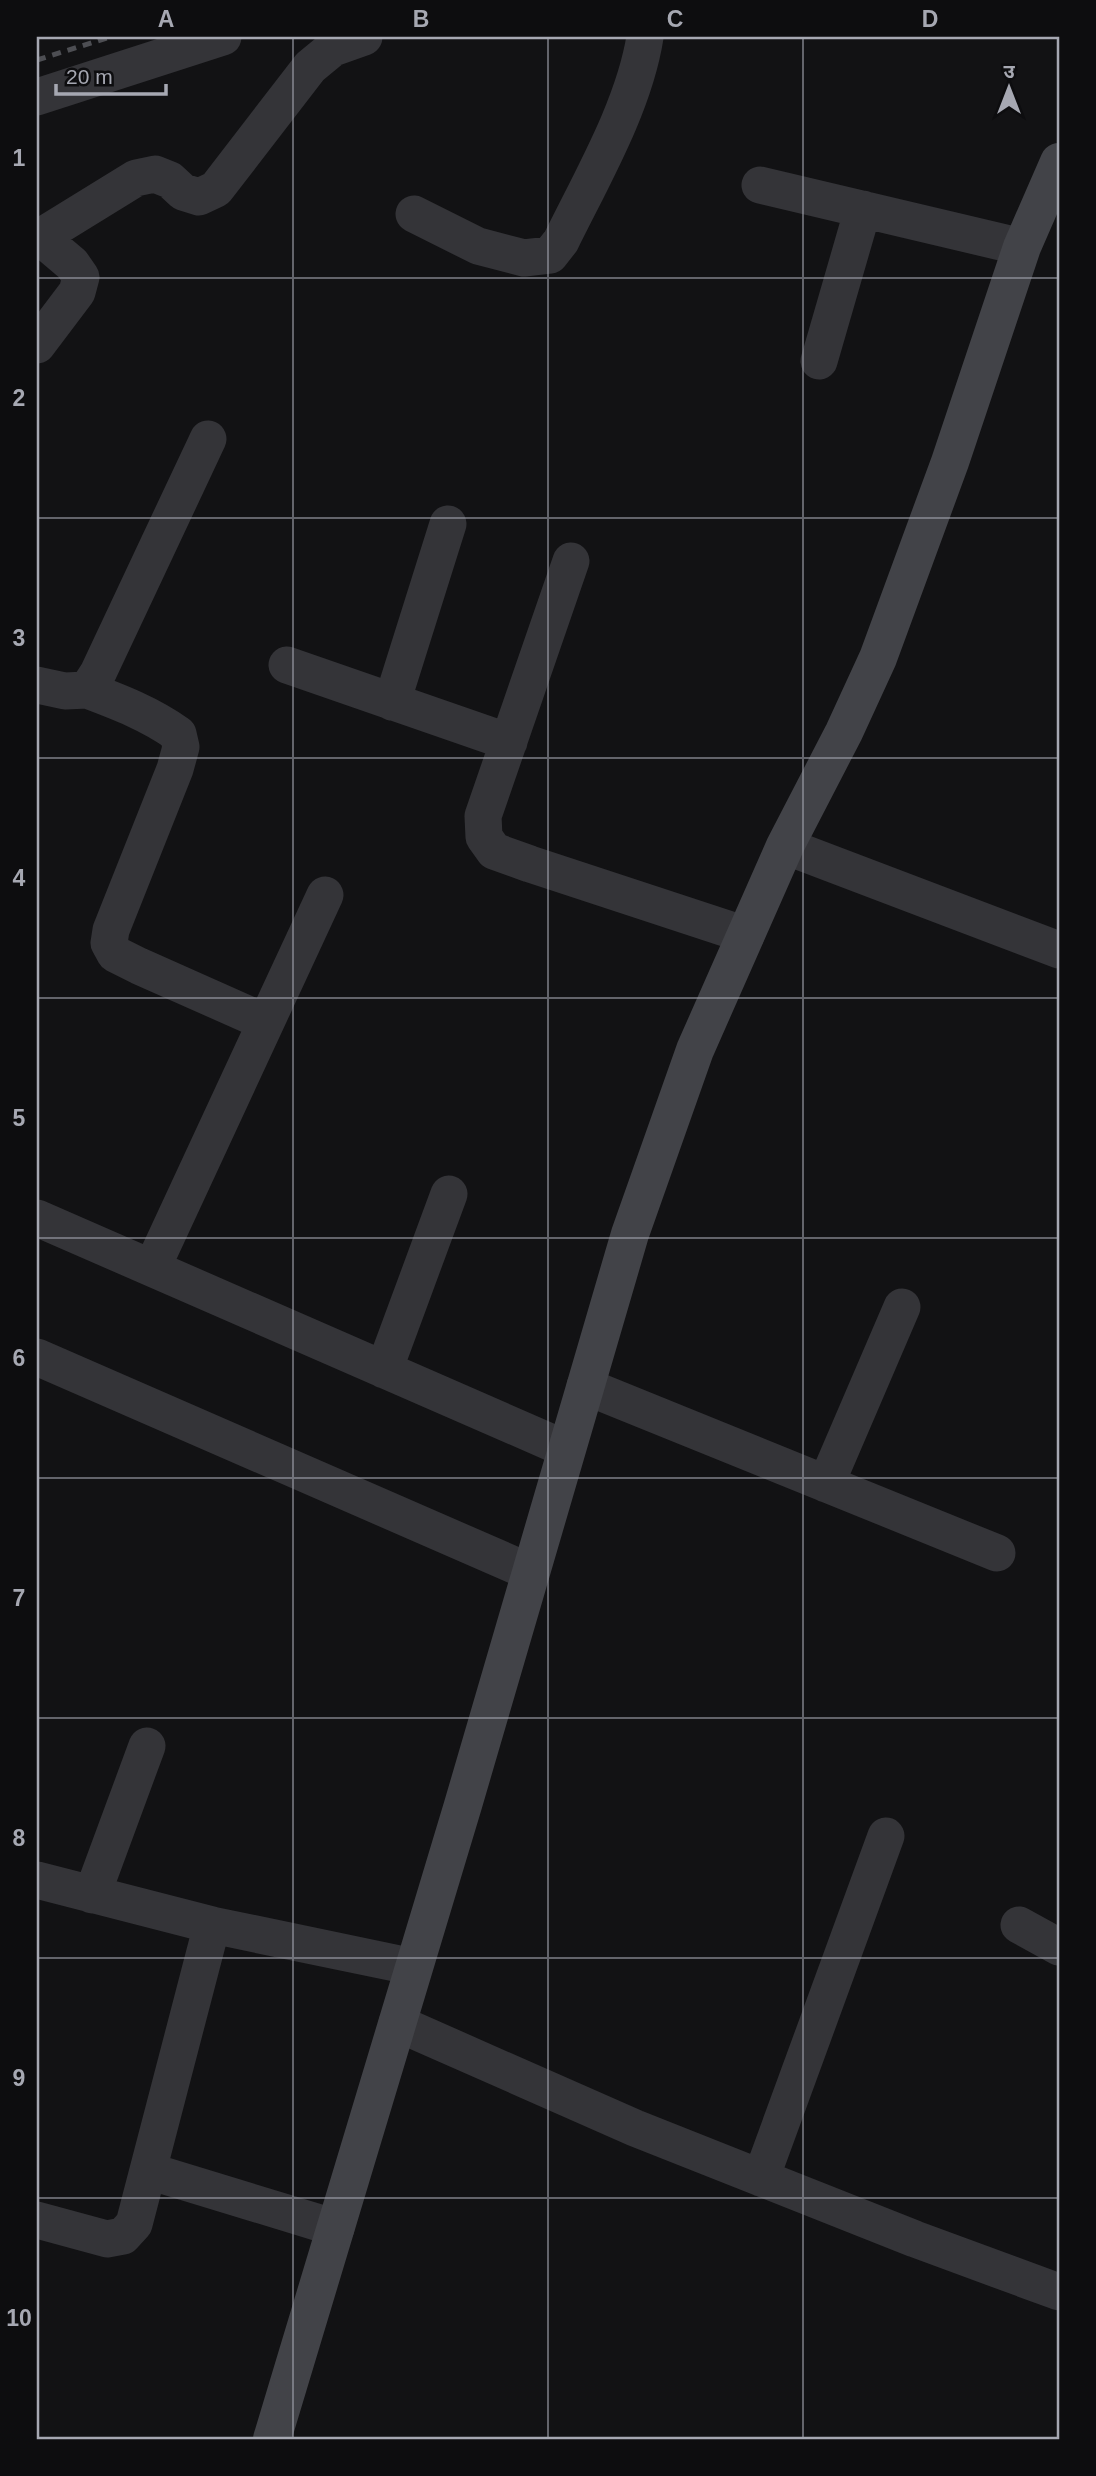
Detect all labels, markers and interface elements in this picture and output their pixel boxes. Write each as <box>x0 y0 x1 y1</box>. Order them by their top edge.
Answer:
text: A <box>158 6 174 32</box>
text: B <box>413 6 429 32</box>
text: C <box>667 6 683 32</box>
text: D <box>922 6 938 32</box>
scale bar <box>56 52 166 96</box>
north arrow <box>974 52 1044 122</box>
text: उ <box>1003 61 1015 82</box>
text: 20 m <box>66 65 113 88</box>
text: 1 <box>13 145 26 171</box>
text: 2 <box>13 385 25 411</box>
text: 3 <box>13 625 25 651</box>
text: 4 <box>13 865 26 891</box>
text: 5 <box>13 1105 26 1131</box>
text: 6 <box>13 1345 25 1371</box>
text: 7 <box>13 1585 25 1611</box>
text: 8 <box>13 1825 26 1851</box>
text: 9 <box>13 2065 25 2091</box>
text: 10 <box>6 2305 32 2331</box>

